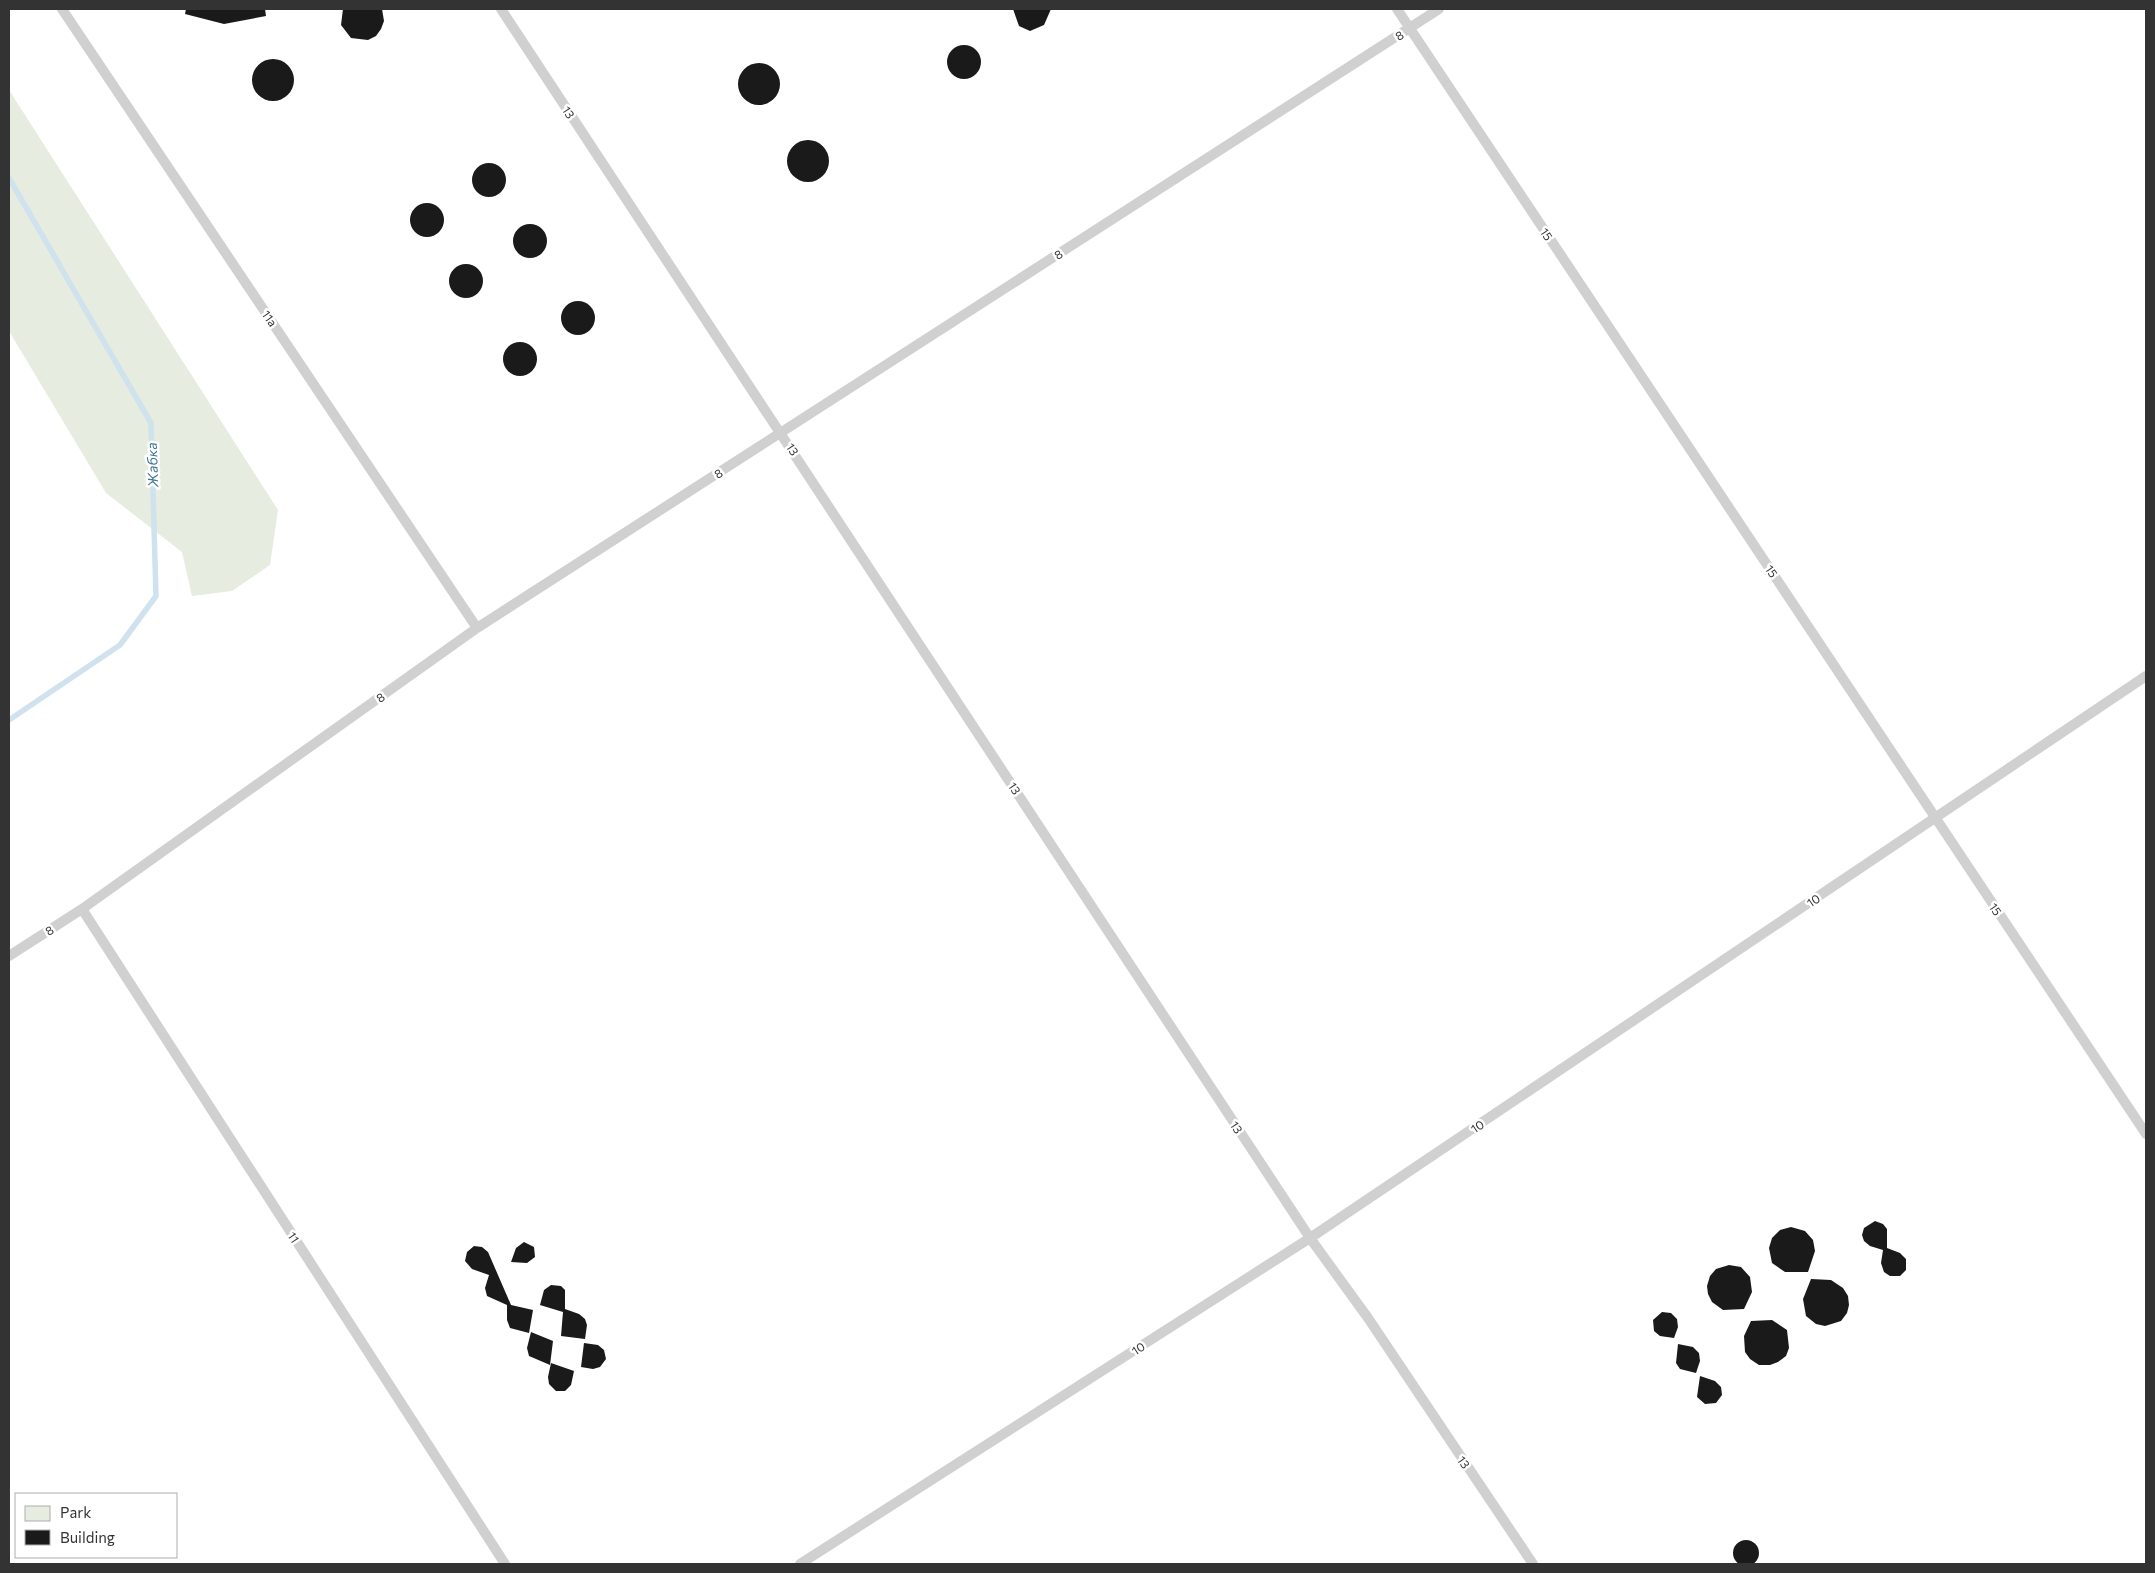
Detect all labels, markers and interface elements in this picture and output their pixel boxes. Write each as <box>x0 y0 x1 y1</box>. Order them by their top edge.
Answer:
street label: 8 <box>1392 27 1406 43</box>
street label: 13 <box>560 103 578 121</box>
street label: 15 <box>1538 225 1556 243</box>
street label: 8 <box>1051 246 1065 262</box>
street label: 11a <box>260 307 280 329</box>
street label: 13 <box>784 440 802 458</box>
water label: Жабка <box>143 442 161 489</box>
street label: 8 <box>711 465 725 481</box>
street label: 15 <box>1763 562 1781 580</box>
street label: 8 <box>373 689 387 705</box>
street label: 13 <box>1006 779 1024 797</box>
street label: 10 <box>1804 890 1822 909</box>
street label: 15 <box>1987 900 2005 918</box>
street label: 8 <box>42 922 56 938</box>
street label: 10 <box>1468 1116 1486 1135</box>
street label: 13 <box>1228 1118 1246 1136</box>
street label: 11 <box>285 1229 303 1245</box>
street label: 10 <box>1129 1339 1147 1357</box>
street label: 13 <box>1455 1453 1473 1471</box>
legend <box>15 1493 178 1558</box>
text: Park <box>60 1503 91 1521</box>
text: Building <box>60 1528 115 1546</box>

